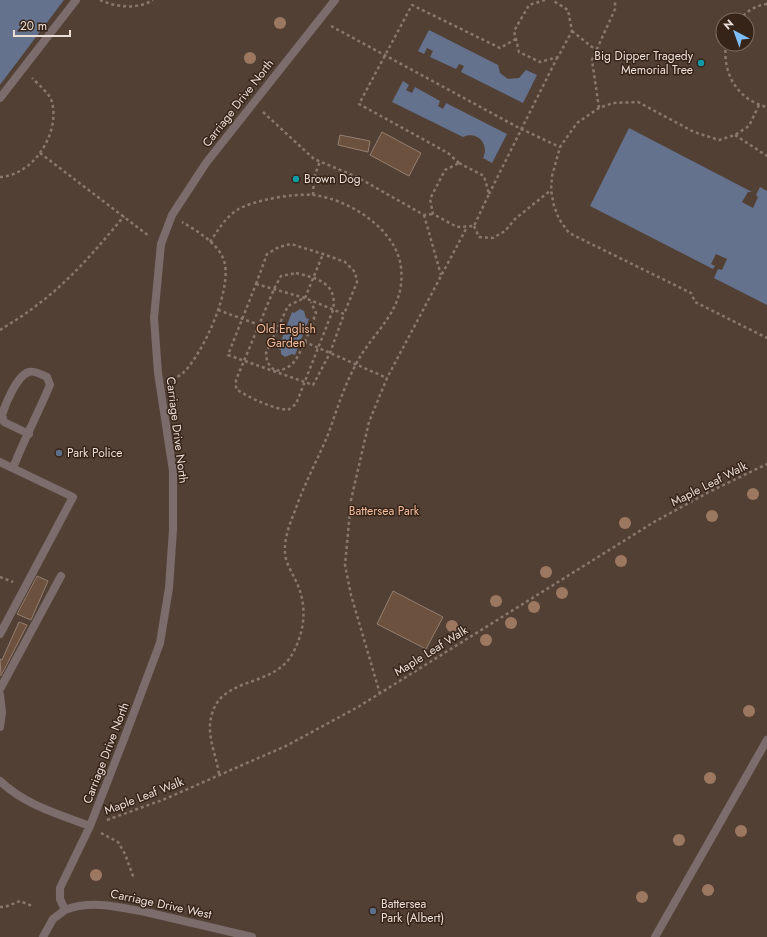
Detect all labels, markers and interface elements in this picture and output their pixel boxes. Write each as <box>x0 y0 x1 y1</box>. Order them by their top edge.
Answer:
scale bar <box>14 12 70 38</box>
north arrow <box>715 12 755 52</box>
text: N <box>720 16 737 33</box>
text: 20 m <box>20 17 47 35</box>
place label: Big Dipper Tragedy Memorial Tree <box>594 47 694 79</box>
street label: Carriage Drive North <box>198 55 278 151</box>
marker: Big Dipper Tragedy Memorial Tree <box>696 58 706 68</box>
place label: Brown Dog <box>304 170 361 188</box>
marker: Brown Dog <box>291 174 301 184</box>
park label: Old English Garden <box>256 320 316 352</box>
street label: Carriage Drive North <box>162 376 192 484</box>
place label: Park Police <box>67 444 123 462</box>
marker: Park Police <box>54 448 64 458</box>
street label: Maple Leaf Walk <box>668 457 751 511</box>
park label: Battersea Park <box>349 502 420 520</box>
street label: Maple Leaf Walk <box>391 621 472 681</box>
street label: Carriage Drive North <box>78 700 134 806</box>
street label: Maple Leaf Walk <box>102 772 187 819</box>
street label: Carriage Drive West <box>109 885 213 924</box>
place label: Battersea Park (Albert) <box>381 895 444 927</box>
marker: Battersea Park (Albert) <box>368 906 378 916</box>

